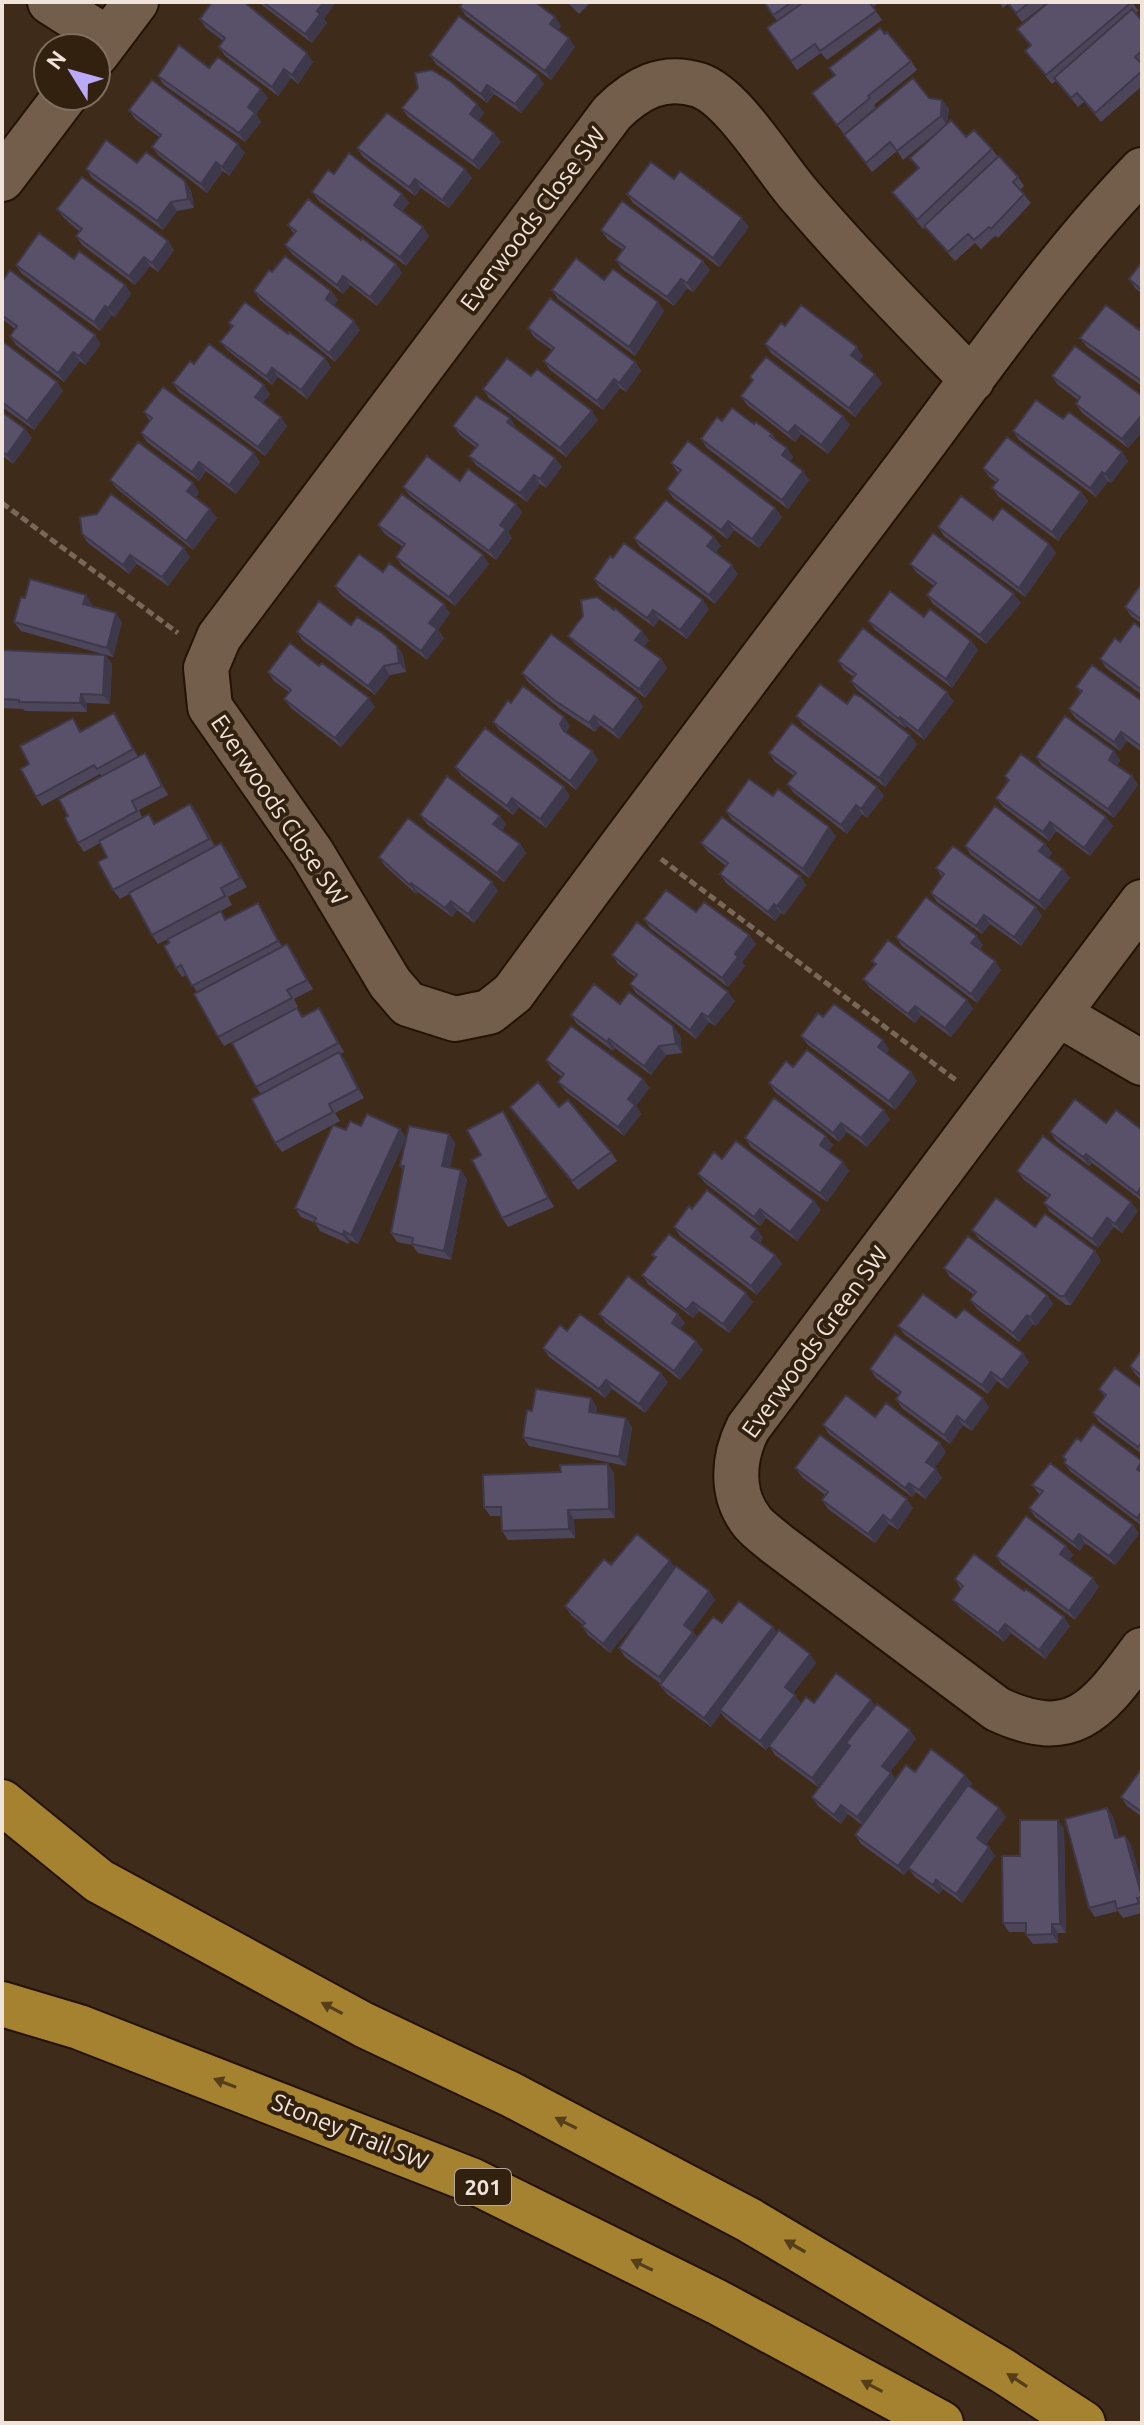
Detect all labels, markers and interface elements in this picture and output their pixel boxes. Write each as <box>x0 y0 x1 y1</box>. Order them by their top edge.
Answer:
north arrow <box>32 32 112 112</box>
text: N <box>41 46 71 74</box>
street label: Everwoods Close SW <box>455 121 611 316</box>
street label: Everwoods Close SW <box>206 710 353 910</box>
street label: Everwoods Green SW <box>736 1241 893 1443</box>
one-way arrow <box>321 2002 344 2015</box>
one-way arrow <box>212 2076 236 2089</box>
street label: Stoney Trail SW <box>268 2088 432 2175</box>
one-way arrow <box>555 2116 578 2129</box>
road number: 201 <box>455 2169 511 2205</box>
one-way arrow <box>784 2239 806 2253</box>
one-way arrow <box>631 2258 654 2272</box>
one-way arrow <box>1007 2373 1028 2388</box>
one-way arrow <box>861 2379 884 2393</box>

